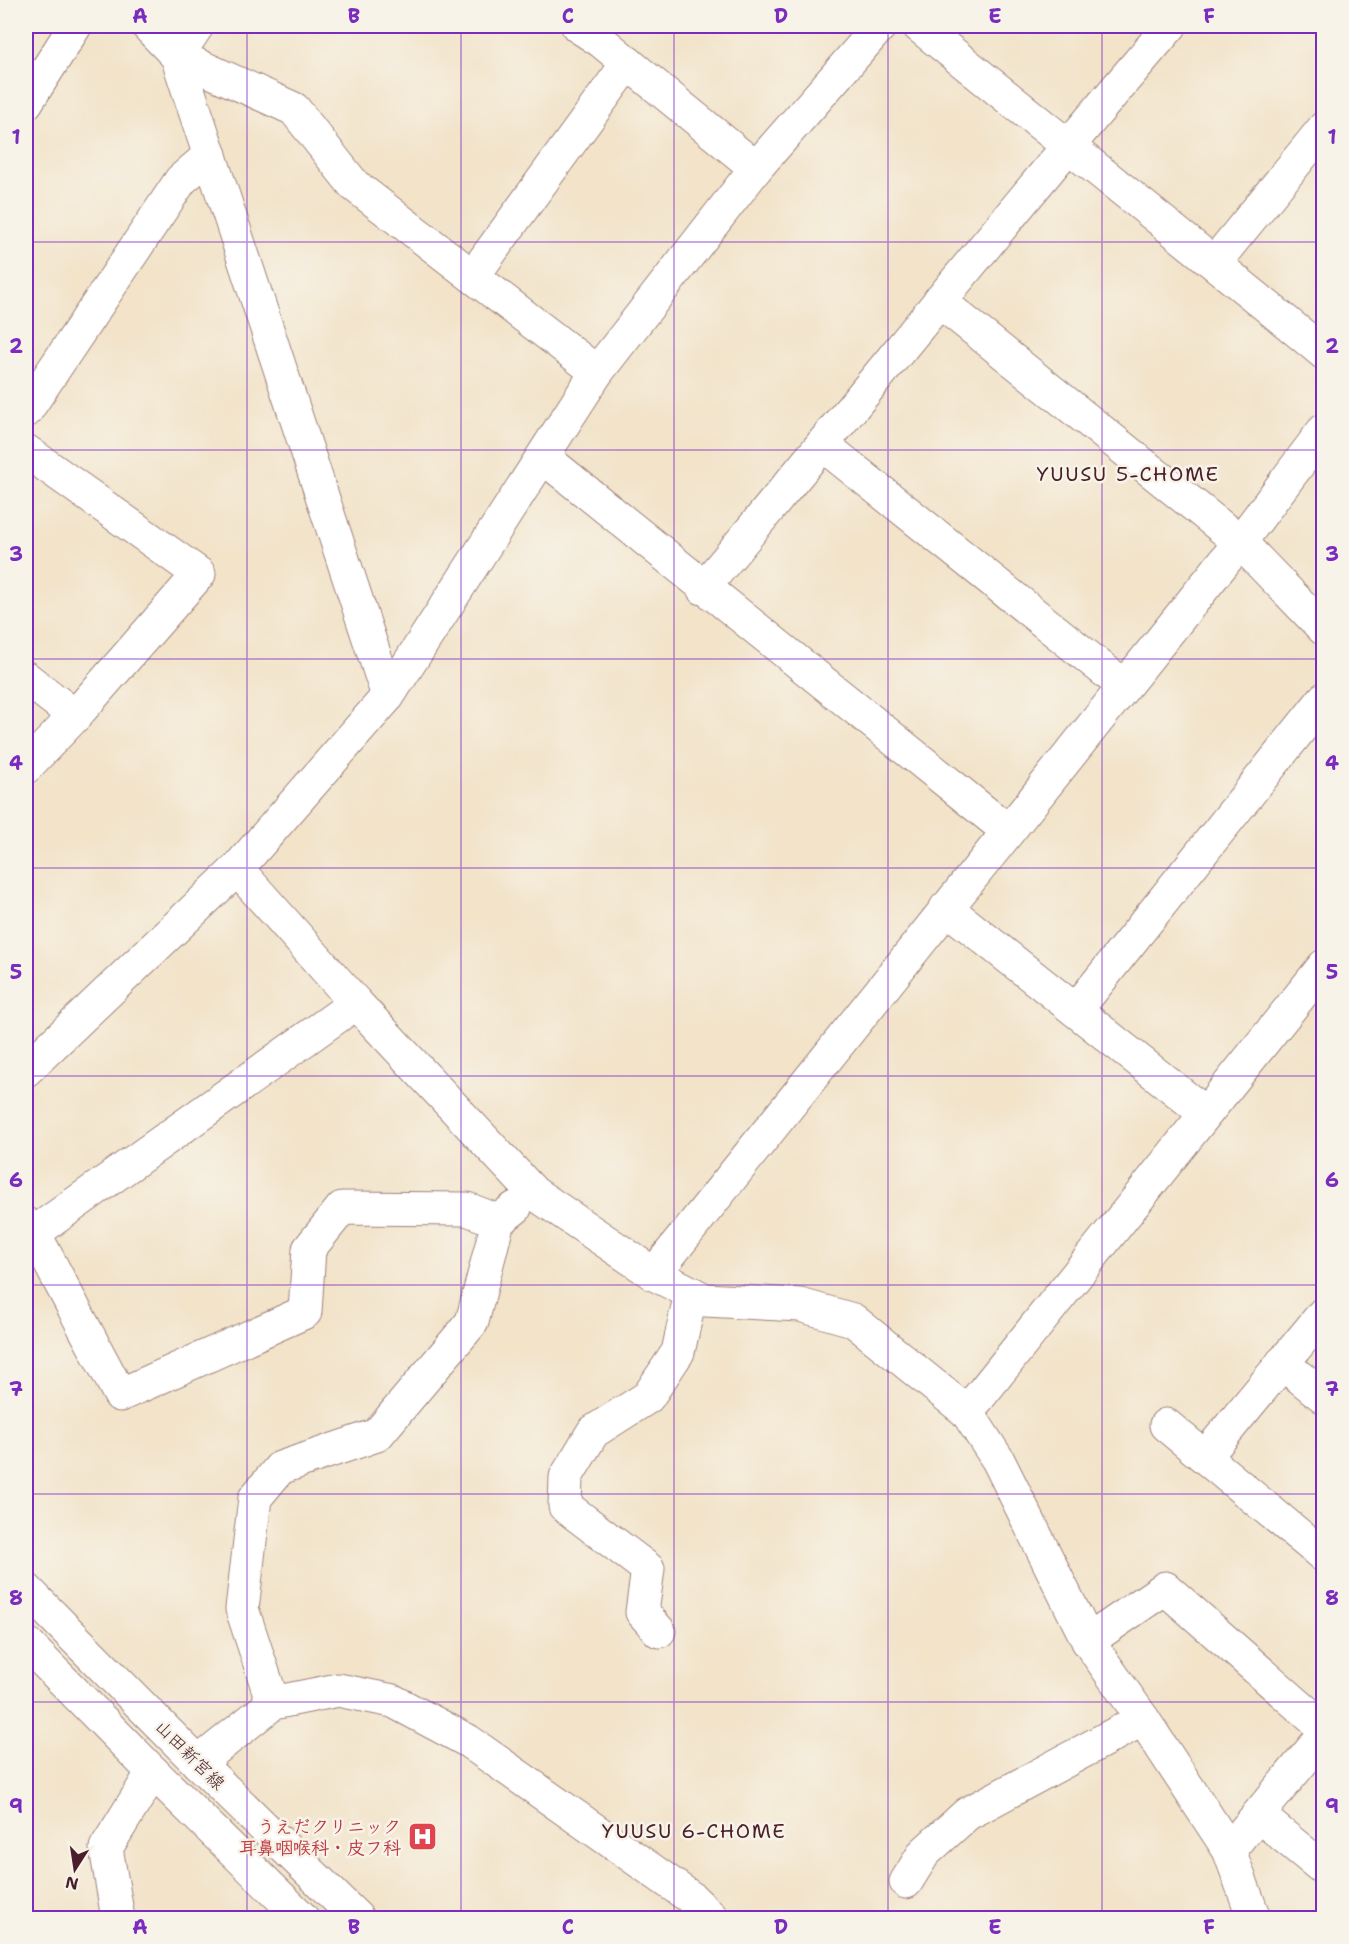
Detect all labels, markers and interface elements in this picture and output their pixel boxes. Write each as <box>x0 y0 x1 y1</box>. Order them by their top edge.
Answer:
text: A <box>132 3 148 29</box>
text: B <box>348 3 360 29</box>
text: C <box>562 3 574 29</box>
text: D <box>774 3 788 29</box>
text: E <box>988 3 1002 29</box>
text: F <box>1203 3 1215 29</box>
text: 1 <box>11 124 21 150</box>
text: 1 <box>1327 124 1337 150</box>
text: 2 <box>9 333 23 359</box>
text: 2 <box>1325 333 1339 359</box>
district label: YUUSU 5-CHOME <box>1037 461 1219 487</box>
text: 3 <box>9 541 23 567</box>
text: 3 <box>1325 541 1339 567</box>
text: 4 <box>9 750 23 776</box>
text: 4 <box>1325 750 1339 776</box>
text: 5 <box>10 959 22 985</box>
text: 5 <box>1326 959 1338 985</box>
text: 6 <box>9 1167 23 1193</box>
text: 6 <box>1325 1167 1339 1193</box>
text: 7 <box>9 1376 23 1402</box>
text: 7 <box>1325 1376 1339 1402</box>
text: 8 <box>9 1585 23 1611</box>
text: 8 <box>1325 1585 1339 1611</box>
street label: 山田新宮線 <box>150 1715 230 1795</box>
text: 9 <box>9 1793 23 1819</box>
text: 9 <box>1325 1793 1339 1819</box>
place label: うえだクリニック 耳鼻咽喉科・皮フ科 <box>239 1815 401 1860</box>
district label: YUUSU 6-CHOME <box>602 1818 786 1844</box>
hospital icon: うえだクリニック 耳鼻咽喉科・皮フ科 <box>406 1821 438 1853</box>
north arrow <box>45 1839 105 1899</box>
text: N <box>64 1872 80 1895</box>
text: A <box>132 1914 148 1940</box>
text: B <box>348 1914 360 1940</box>
text: C <box>562 1914 574 1940</box>
text: D <box>774 1914 788 1940</box>
text: E <box>988 1914 1002 1940</box>
text: F <box>1203 1914 1215 1940</box>

